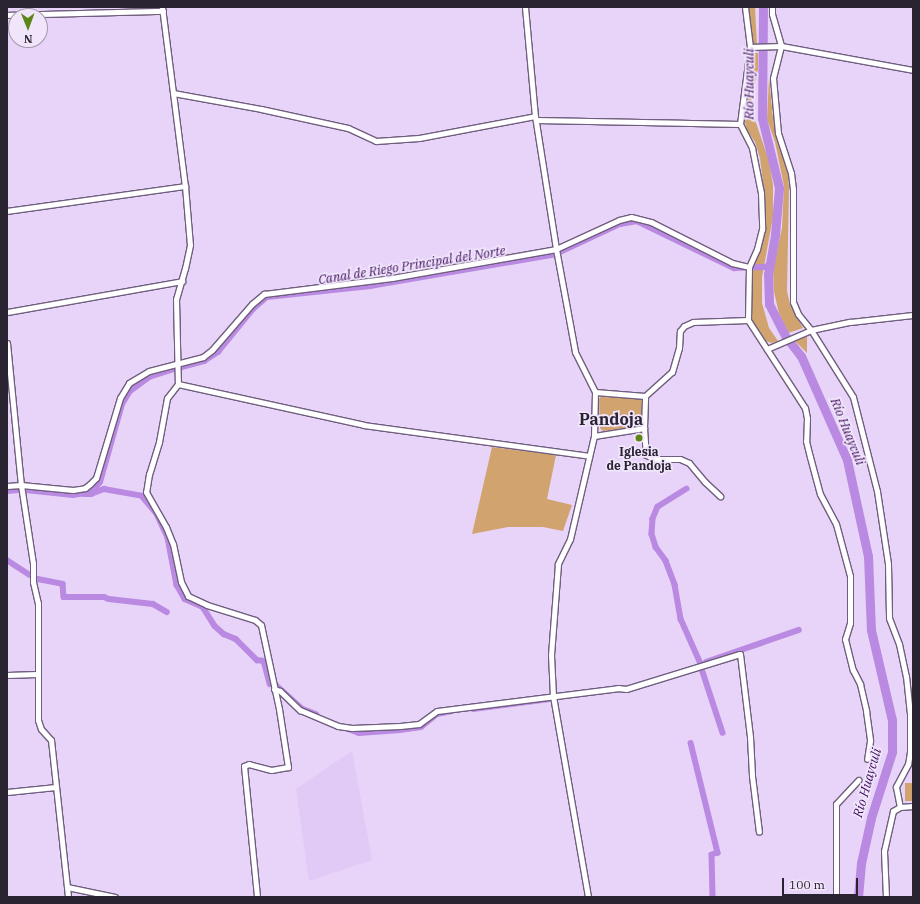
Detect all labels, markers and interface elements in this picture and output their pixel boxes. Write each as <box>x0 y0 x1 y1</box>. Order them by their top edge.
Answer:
north arrow <box>8 8 48 48</box>
text: N <box>24 32 33 46</box>
water label: Río Huayculi <box>742 48 758 120</box>
water label: Canal de Riego Principal del Norte <box>317 243 507 289</box>
water label: Río Huayculi <box>826 396 868 468</box>
district label: Pandoja <box>579 409 643 429</box>
marker: Iglesia de Pandoja <box>634 433 644 443</box>
place label: Iglesia de Pandoja <box>606 445 672 473</box>
water label: Río Huayculi <box>851 747 885 819</box>
scale bar <box>784 870 860 896</box>
text: 100 m <box>789 877 825 892</box>

